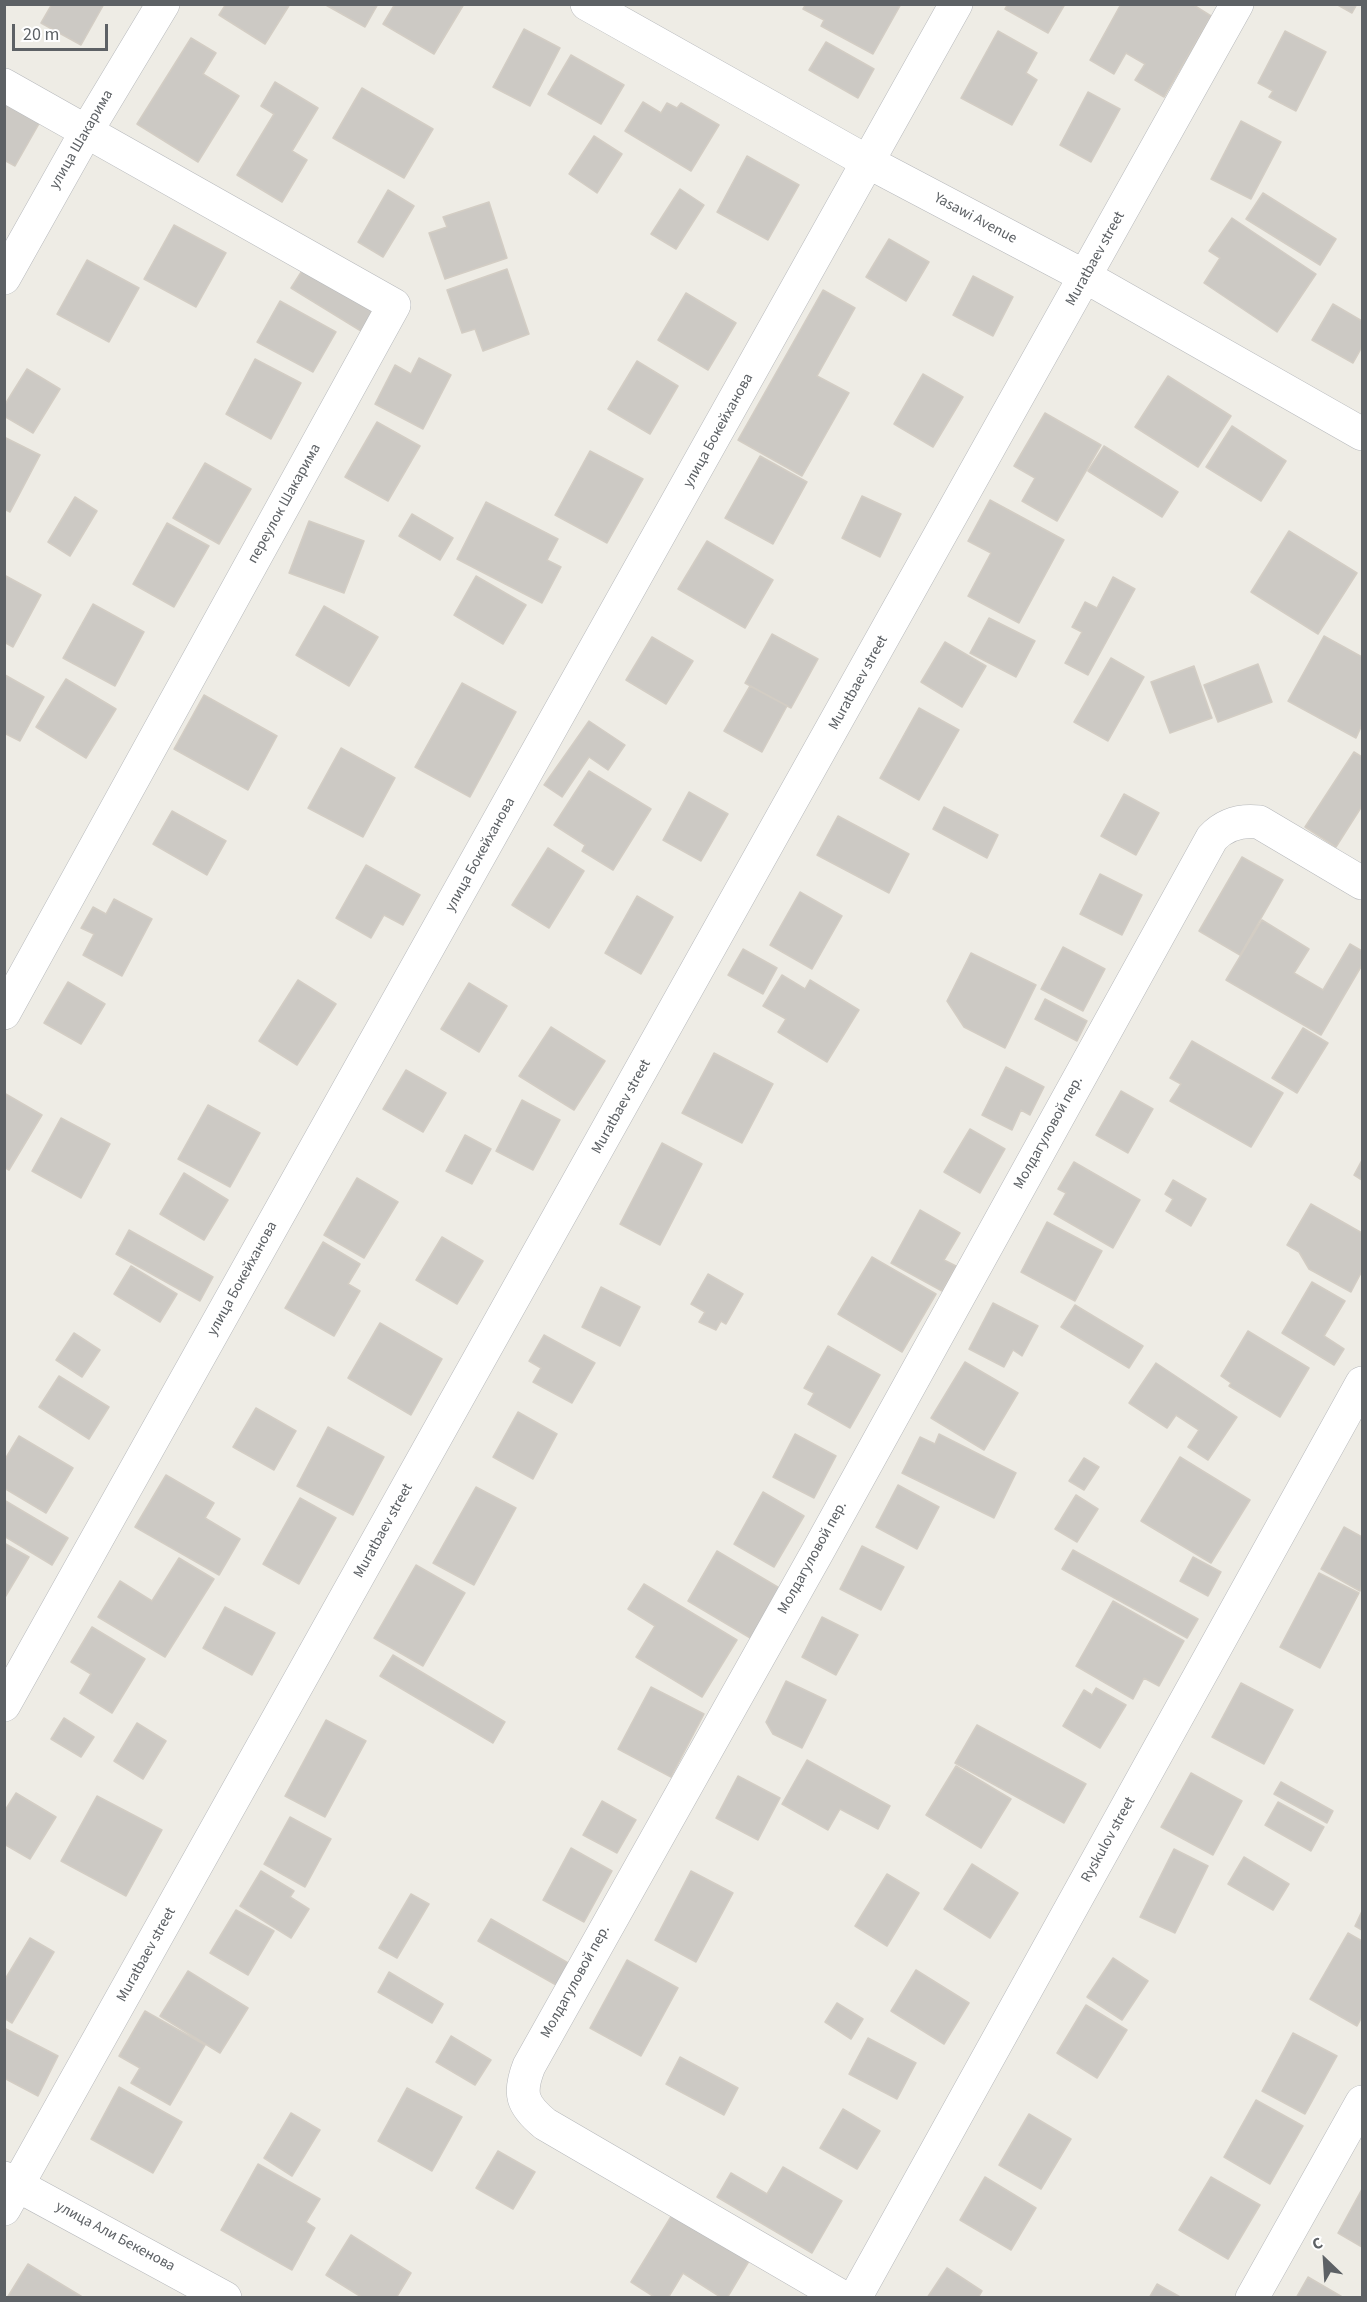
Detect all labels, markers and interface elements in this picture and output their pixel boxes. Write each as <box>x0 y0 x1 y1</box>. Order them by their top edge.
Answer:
scale bar <box>15 12 111 50</box>
text: 20 m <box>23 22 59 47</box>
street label: улица Шакарима <box>46 87 118 193</box>
street label: Yasawi Avenue <box>930 190 1020 248</box>
street label: Muratbaev street <box>1063 209 1129 309</box>
street label: улица Бокейханова <box>680 371 758 491</box>
street label: переулок Шакарима <box>245 441 325 567</box>
street label: Muratbaev street <box>826 633 892 733</box>
street label: улица Бокейханова <box>442 795 520 915</box>
street label: Muratbaev street <box>589 1057 655 1157</box>
street label: Молдагуловой пер. <box>1010 1073 1088 1193</box>
street label: улица Бокейханова <box>204 1219 282 1339</box>
street label: Muratbaev street <box>351 1481 417 1581</box>
street label: Молдагуловой пер. <box>774 1498 852 1618</box>
street label: Ryskulov street <box>1078 1794 1140 1886</box>
street label: Muratbaev street <box>114 1905 180 2005</box>
street label: Молдагуловой пер. <box>537 1922 615 2042</box>
street label: улица Али Бекенова <box>52 2198 178 2276</box>
north arrow <box>1295 2230 1355 2290</box>
text: С <box>1309 2232 1326 2256</box>

